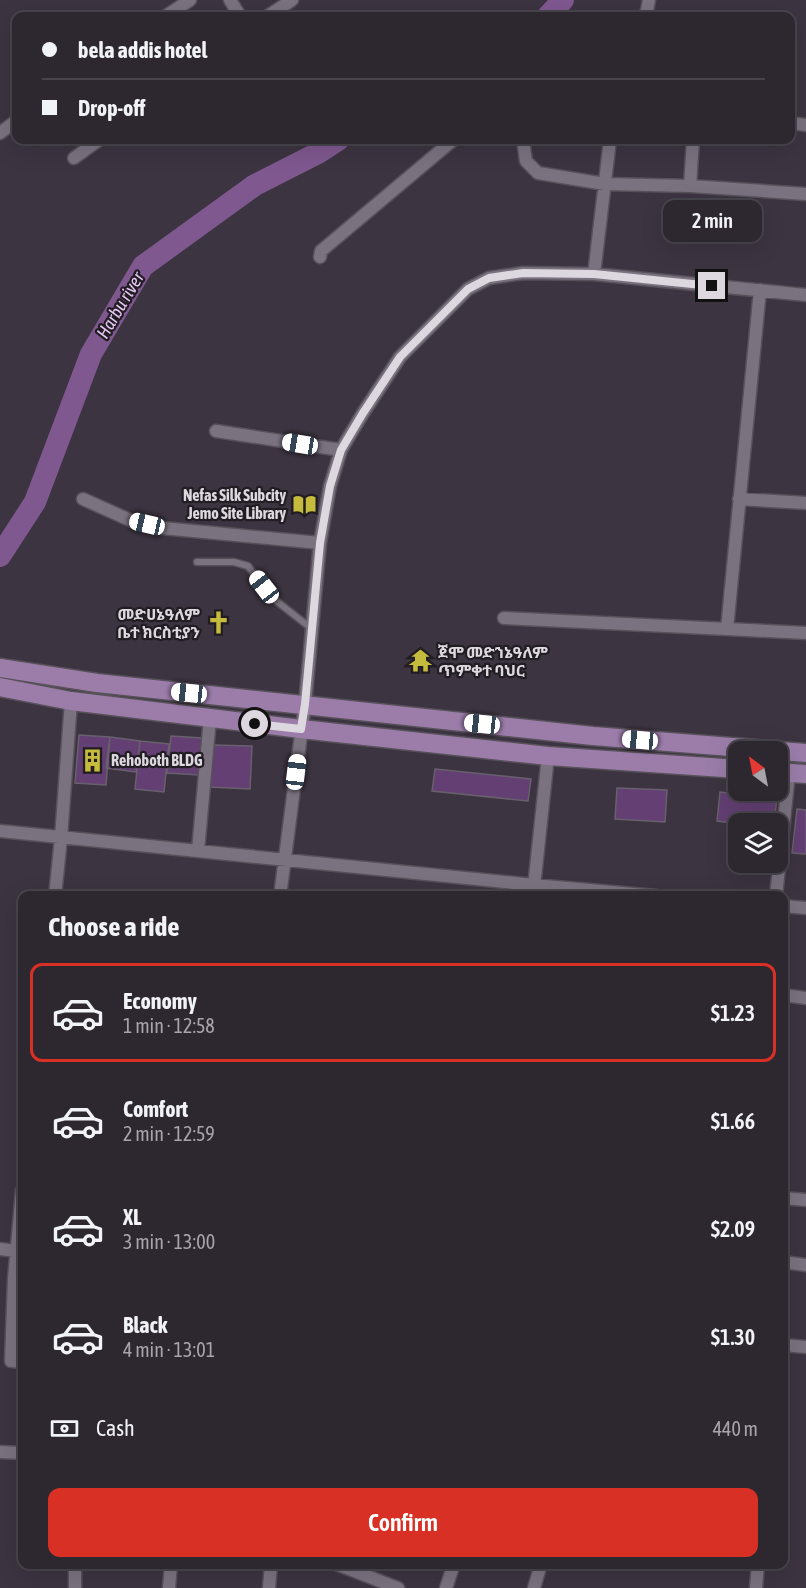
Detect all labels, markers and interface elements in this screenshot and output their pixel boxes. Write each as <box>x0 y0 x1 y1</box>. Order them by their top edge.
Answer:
text: bela addis hotel <box>78 37 207 63</box>
text: Drop-off <box>78 95 145 121</box>
callout: 2 min <box>662 199 762 241</box>
text: 2 min <box>692 209 733 232</box>
water label: Harbu river <box>92 267 148 342</box>
route end <box>698 272 725 299</box>
car <box>281 432 319 456</box>
place label: Nefas Silk Subcity Jemo Site Library <box>183 486 286 522</box>
library icon: Nefas Silk Subcity Jemo Site Library <box>291 491 317 517</box>
car <box>127 511 167 537</box>
car <box>246 567 282 607</box>
place label: መድሀኔዓለም ቤተ ክርስቲያን <box>117 605 200 641</box>
church icon: መድሀኔዓለም ቤተ ክርስቲያን <box>205 610 231 636</box>
place label: ጀሞ መድኀኔዓለም ጥምቀተ ባህር <box>438 643 548 679</box>
temple icon: ጀሞ መድኀኔዓለም ጥምቀተ ባህር <box>407 648 433 674</box>
car <box>170 682 208 704</box>
route start <box>241 710 268 737</box>
car <box>463 713 501 735</box>
car <box>621 729 659 751</box>
north arrow <box>728 741 788 801</box>
map controls <box>728 741 788 873</box>
building icon: Rehoboth BLDG <box>80 747 106 773</box>
place label: Rehoboth BLDG <box>111 751 203 769</box>
car <box>285 753 307 791</box>
button: layers <box>728 813 788 873</box>
text: Choose a ride <box>48 911 180 942</box>
icon: car <box>51 986 105 1040</box>
text: Economy <box>123 988 197 1014</box>
text: $1.23 <box>711 1000 755 1026</box>
text: 1 min · 12:58 <box>123 1014 215 1037</box>
icon: car <box>51 1094 105 1148</box>
text: Comfort <box>123 1096 188 1122</box>
text: $1.66 <box>711 1108 755 1134</box>
text: 2 min · 12:59 <box>123 1122 215 1145</box>
icon: car <box>51 1202 105 1256</box>
text: XL <box>123 1204 141 1230</box>
text: $2.09 <box>711 1216 755 1242</box>
text: 3 min · 13:00 <box>123 1230 215 1253</box>
icon: car <box>51 1310 105 1364</box>
text: Black <box>123 1312 167 1338</box>
text: $1.30 <box>711 1324 755 1350</box>
text: 4 min · 13:01 <box>123 1338 215 1361</box>
icon: cash <box>48 1412 81 1445</box>
text: Cash <box>96 1415 135 1441</box>
text: 440 m <box>713 1417 758 1440</box>
button: Confirm <box>48 1488 758 1557</box>

